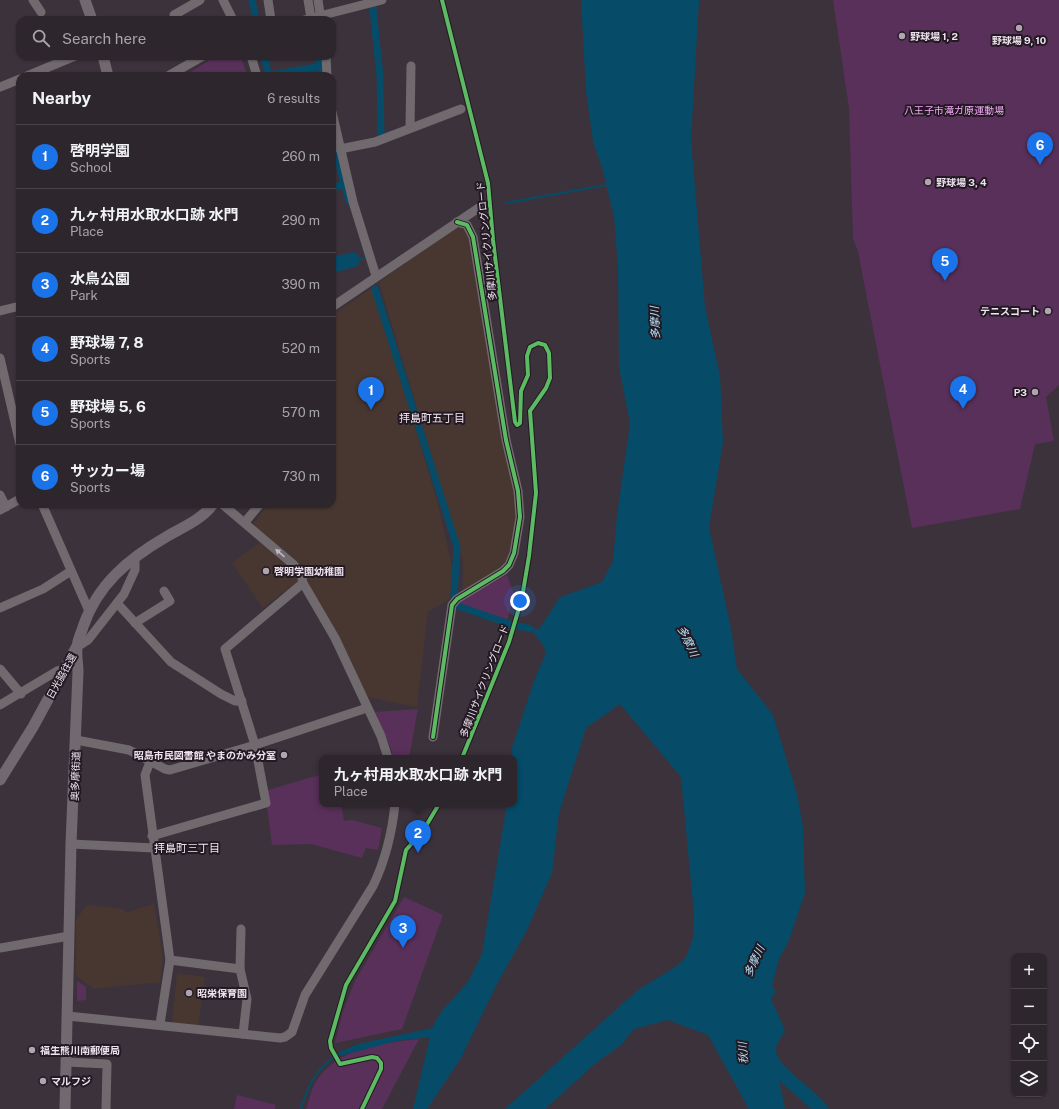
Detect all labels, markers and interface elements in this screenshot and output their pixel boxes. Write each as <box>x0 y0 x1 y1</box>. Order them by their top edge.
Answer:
search box <box>16 16 336 60</box>
marker: 野球場 9, 10 <box>1014 23 1024 33</box>
icon: search <box>30 27 52 49</box>
text: Search here <box>62 30 146 47</box>
place label: 野球場 1, 2 <box>910 30 958 42</box>
marker: 野球場 1, 2 <box>897 31 907 41</box>
place label: 野球場 9, 10 <box>992 34 1047 46</box>
text: Nearby <box>32 88 91 108</box>
text: 6 results <box>267 91 320 106</box>
park label: 八王子市滝ガ原運動場 <box>904 104 1004 116</box>
pin: 6 <box>1027 132 1053 165</box>
text: 啓明学園 <box>70 142 130 159</box>
text: 1 <box>42 149 48 164</box>
text: 260 m <box>282 149 320 164</box>
text: School <box>70 160 112 175</box>
place label: 野球場 3, 4 <box>936 176 987 188</box>
marker: 野球場 3, 4 <box>923 177 933 187</box>
street label: 多摩川サイクリングロード <box>474 181 498 301</box>
text: 九ヶ村用水取水口跡 水門 <box>70 206 238 223</box>
text: 2 <box>41 213 49 228</box>
text: 290 m <box>282 213 320 228</box>
text: Place <box>70 224 104 239</box>
pin: 5 <box>932 248 958 281</box>
text: 水鳥公園 <box>70 270 130 287</box>
text: 3 <box>41 277 49 292</box>
text: 390 m <box>282 277 320 292</box>
text: Park <box>70 288 98 303</box>
water label: 多摩川 <box>648 305 662 340</box>
place label: テニスコート <box>980 305 1040 317</box>
marker: テニスコート <box>1043 306 1053 316</box>
text: 野球場 7, 8 <box>70 334 144 351</box>
text: 4 <box>41 341 49 356</box>
text: 520 m <box>282 341 320 356</box>
text: Sports <box>70 352 110 367</box>
pin: 4 <box>950 376 976 409</box>
pin: 1 <box>358 377 384 410</box>
place label: P3 <box>1014 386 1027 398</box>
marker: P3 <box>1030 387 1040 397</box>
text: 野球場 5, 6 <box>70 398 146 415</box>
text: 5 <box>41 405 49 420</box>
text: 570 m <box>282 405 320 420</box>
district label: 拝島町五丁目 <box>399 412 465 424</box>
text: Sports <box>70 416 110 431</box>
text: サッカー場 <box>70 462 145 479</box>
text: 6 <box>41 469 49 484</box>
text: 730 m <box>282 469 320 484</box>
text: Sports <box>70 480 110 495</box>
one-way arrow <box>275 548 285 557</box>
place label: 啓明学園幼稚園 <box>274 565 344 577</box>
marker: 啓明学園幼稚園 <box>261 566 271 576</box>
your location <box>510 591 530 611</box>
street label: 多摩川サイクリングロード <box>457 623 511 739</box>
water label: 多摩川 <box>675 624 701 659</box>
street label: 日光脇往還 <box>44 651 78 701</box>
place label: 昭島市民図書館 やまのかみ分室 <box>134 749 276 761</box>
marker: 昭島市民図書館 やまのかみ分室 <box>279 750 289 760</box>
street label: 奥多摩街道 <box>68 751 82 801</box>
popup <box>319 755 517 807</box>
text: 九ヶ村用水取水口跡 水門 <box>334 766 502 783</box>
text: Place <box>334 784 368 799</box>
pin: 2 <box>405 820 431 853</box>
district label: 拝島町三丁目 <box>154 842 220 854</box>
pin: 3 <box>390 915 416 948</box>
water label: 多摩川 <box>742 943 767 978</box>
map controls <box>1011 953 1047 1097</box>
button: + <box>1011 953 1047 989</box>
place label: 昭栄保育園 <box>197 987 247 999</box>
marker: 昭栄保育園 <box>184 988 194 998</box>
button: − <box>1011 989 1047 1025</box>
button: locate <box>1011 1025 1047 1061</box>
water label: 秋川 <box>736 1041 750 1064</box>
place label: 福生熊川南郵便局 <box>40 1044 120 1056</box>
marker: 福生熊川南郵便局 <box>27 1045 37 1055</box>
button: layers <box>1011 1061 1047 1097</box>
place label: マルフジ <box>51 1075 91 1087</box>
marker: マルフジ <box>38 1076 48 1086</box>

